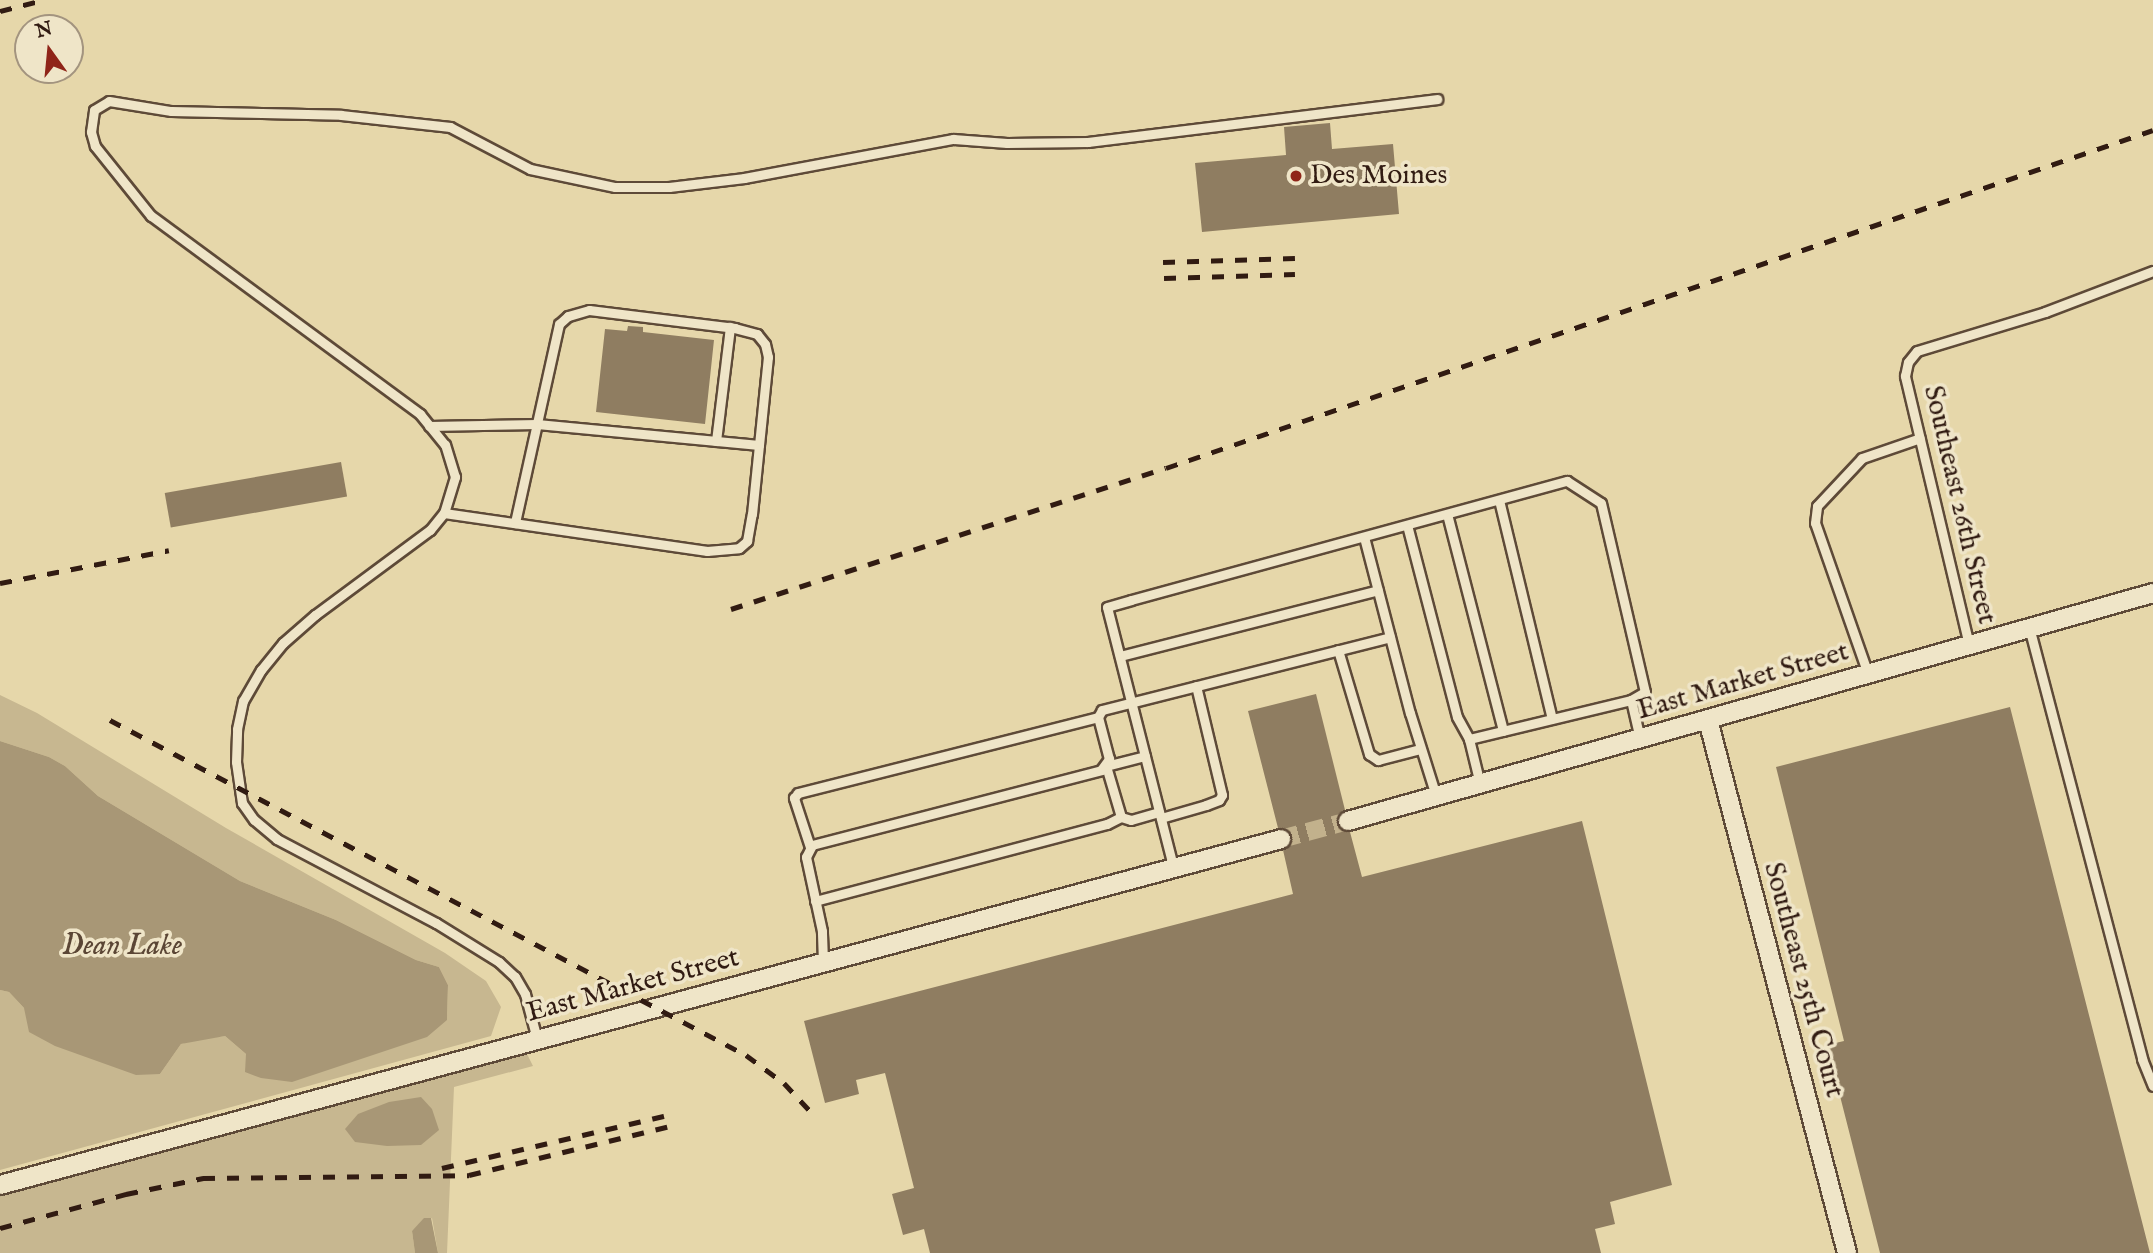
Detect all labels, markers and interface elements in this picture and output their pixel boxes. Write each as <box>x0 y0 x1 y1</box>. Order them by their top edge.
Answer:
north arrow <box>14 14 84 84</box>
text: N <box>33 17 55 44</box>
place label: Des Moines <box>1310 159 1447 193</box>
marker: Des Moines <box>1288 168 1304 184</box>
street label: Southeast 26th Street <box>1915 382 2003 628</box>
street label: East Market Street <box>1633 636 1853 728</box>
street label: Southeast 25th Court <box>1755 859 1851 1101</box>
water label: Dean Lake <box>62 928 182 964</box>
street label: East Market Street <box>523 941 743 1031</box>

